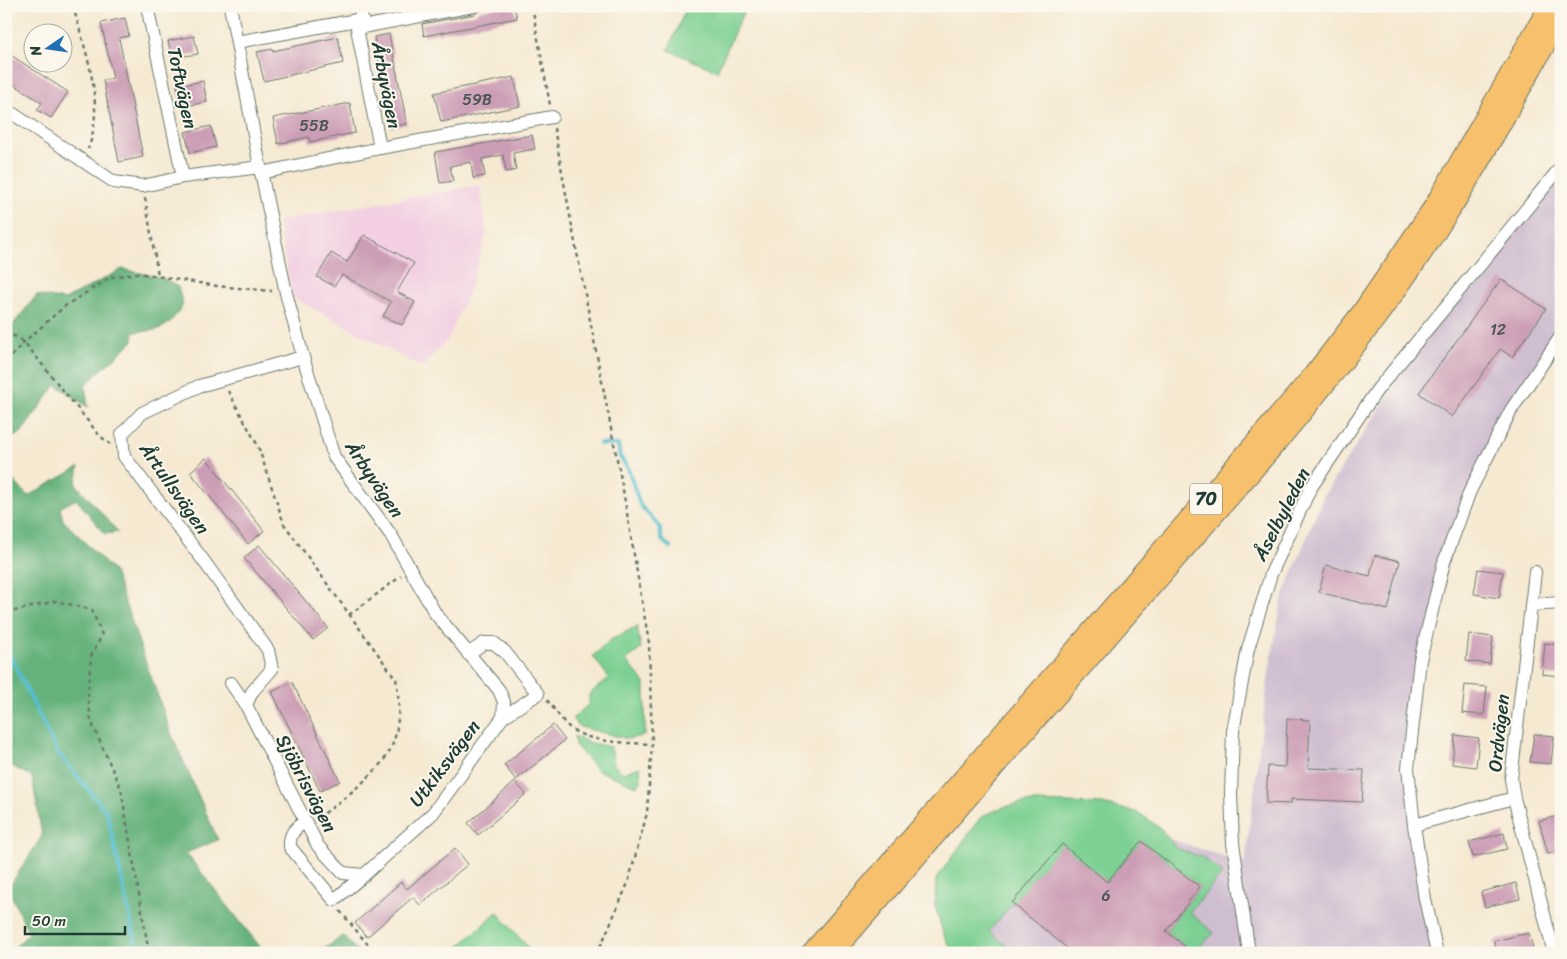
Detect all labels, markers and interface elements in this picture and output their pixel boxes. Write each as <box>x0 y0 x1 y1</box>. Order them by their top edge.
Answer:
north arrow <box>22 22 72 72</box>
street label: Årbyvägen <box>362 38 411 132</box>
text: N <box>22 43 49 59</box>
street label: Toftvägen <box>158 44 207 132</box>
house number: 59B <box>462 85 492 114</box>
house number: 55B <box>299 111 329 140</box>
house number: 12 <box>1490 315 1506 344</box>
street label: Årbyvägen <box>336 433 413 525</box>
street label: Årtullsvägen <box>130 434 219 541</box>
street label: Åselbyleden <box>1243 462 1319 568</box>
road number: 70 <box>1190 484 1222 514</box>
street label: Ordvägen <box>1478 692 1519 774</box>
street label: Utkiksvägen <box>400 712 489 814</box>
street label: Sjöbrisvägen <box>267 728 346 839</box>
house number: 6 <box>1101 881 1111 910</box>
scale bar <box>25 904 125 936</box>
text: 50 m <box>32 908 67 934</box>

